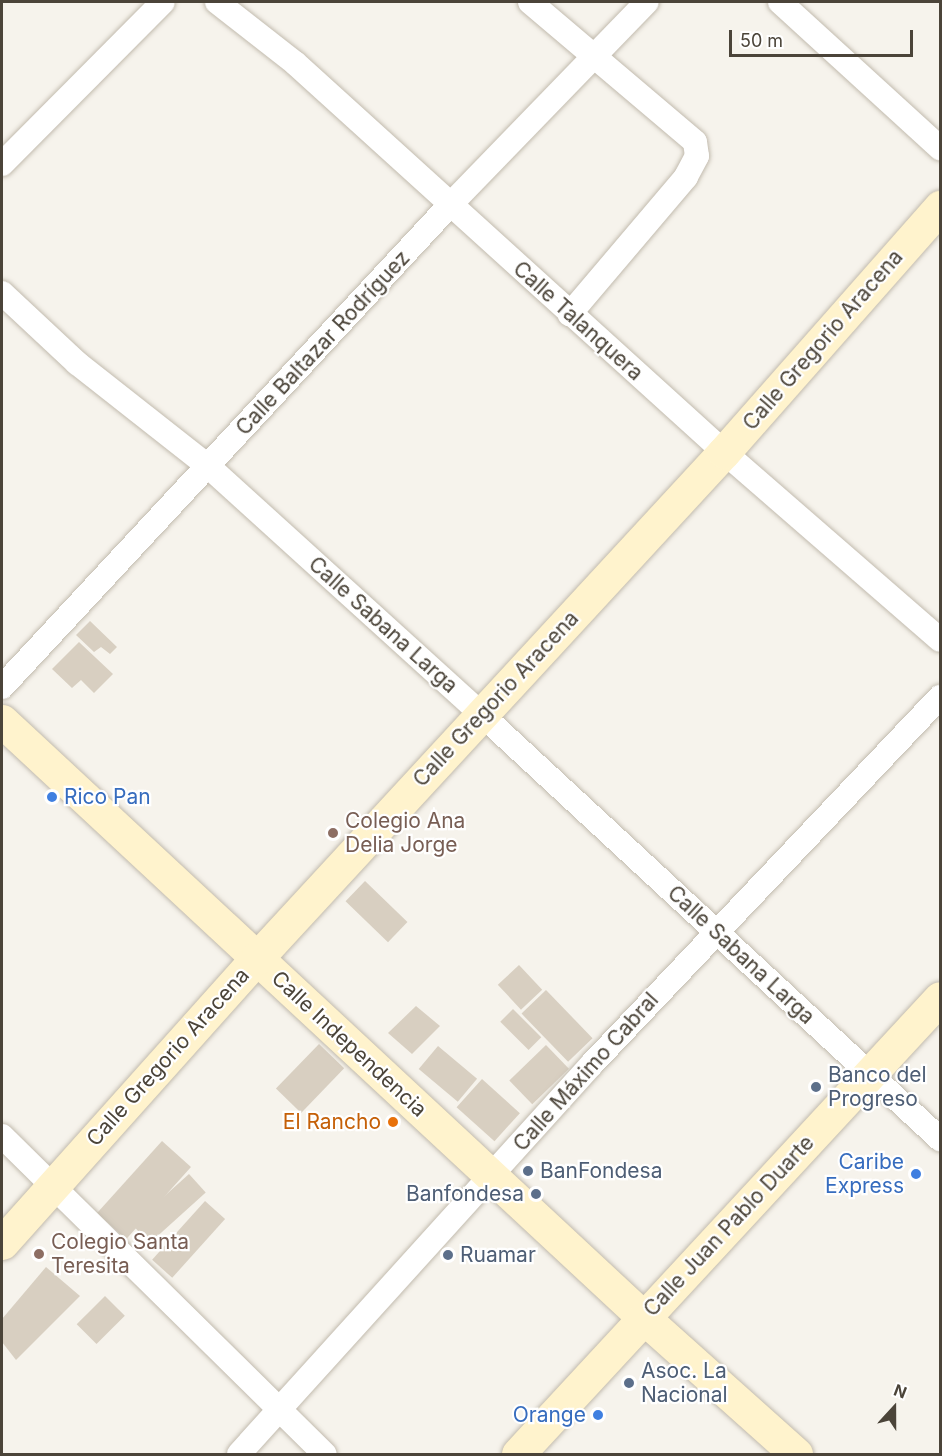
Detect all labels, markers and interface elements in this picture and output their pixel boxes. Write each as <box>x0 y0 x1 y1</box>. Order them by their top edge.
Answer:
scale bar <box>732 18 916 56</box>
text: 50 m <box>740 30 783 51</box>
street label: Calle Baltazar Rodríguez <box>231 245 415 441</box>
street label: Calle Gregorio Aracena <box>738 245 908 435</box>
street label: Calle Talanquera <box>508 256 648 386</box>
street label: Calle Sabana Larga <box>303 552 463 698</box>
street label: Calle Gregorio Aracena <box>408 606 584 792</box>
place label: Rico Pan <box>64 784 151 810</box>
marker: Rico Pan <box>45 790 59 804</box>
place label: Colegio Ana Delia Jorge <box>345 808 465 858</box>
marker: Colegio Ana Delia Jorge <box>326 826 340 840</box>
street label: Calle Sabana Larga <box>662 880 820 1030</box>
street label: Calle Gregorio Aracena <box>81 963 255 1151</box>
street label: Calle Independencia <box>266 966 432 1122</box>
street label: Calle Máximo Cabral <box>508 988 664 1156</box>
place label: Banco del Progreso <box>828 1062 927 1112</box>
marker: Banco del Progreso <box>809 1080 823 1094</box>
place label: El Rancho <box>283 1109 381 1135</box>
marker: El Rancho <box>386 1115 400 1129</box>
street label: Calle Juan Pablo Duarte <box>639 1130 819 1322</box>
place label: Caribe Express <box>825 1149 904 1199</box>
place label: BanFondesa <box>540 1158 662 1184</box>
marker: BanFondesa <box>521 1164 535 1178</box>
marker: Caribe Express <box>909 1167 923 1181</box>
place label: Banfondesa <box>406 1181 524 1207</box>
marker: Banfondesa <box>529 1187 543 1201</box>
place label: Colegio Santa Teresita <box>51 1229 189 1279</box>
place label: Ruamar <box>460 1242 536 1268</box>
marker: Colegio Santa Teresita <box>32 1247 46 1261</box>
marker: Ruamar <box>441 1248 455 1262</box>
place label: Asoc. La Nacional <box>641 1358 728 1408</box>
marker: Asoc. La Nacional <box>622 1376 636 1390</box>
north arrow <box>864 1378 924 1438</box>
text: N <box>891 1380 910 1403</box>
place label: Orange <box>513 1402 586 1428</box>
marker: Orange <box>591 1408 605 1422</box>

